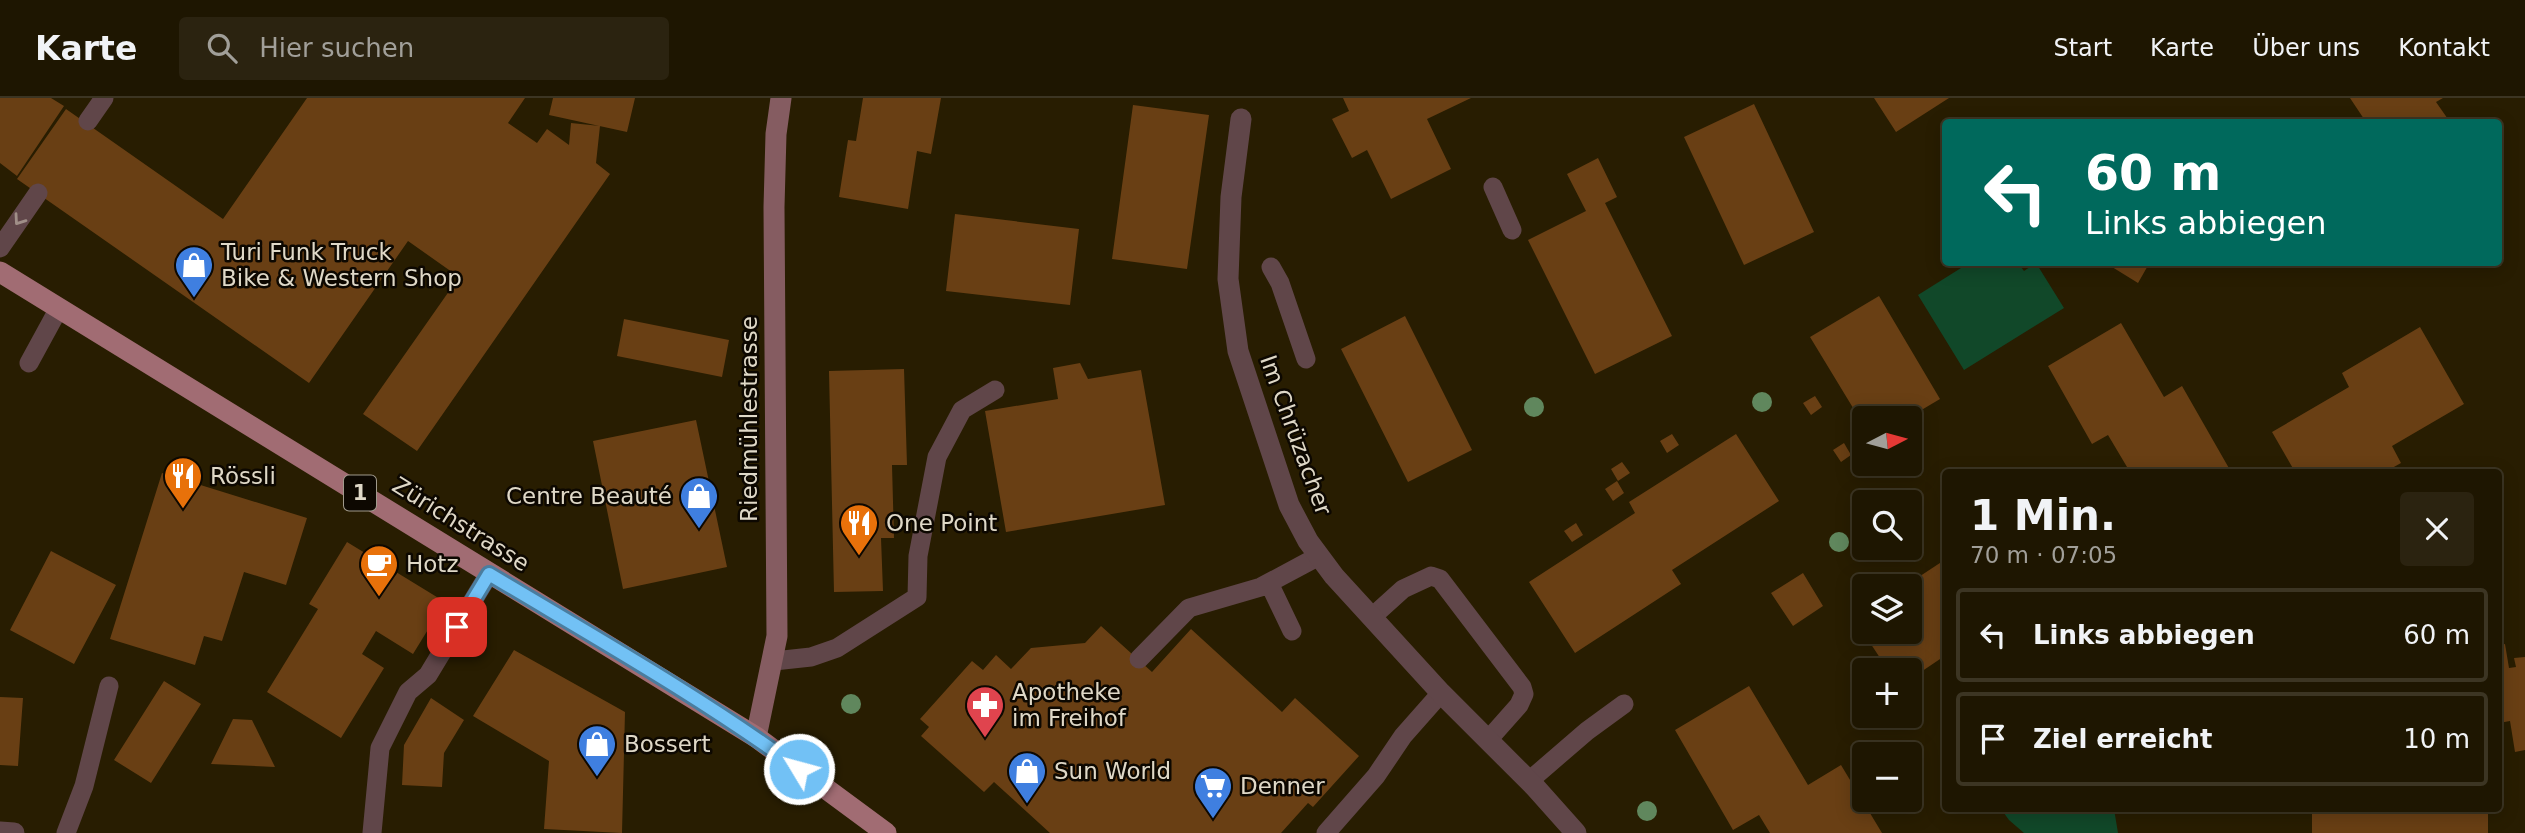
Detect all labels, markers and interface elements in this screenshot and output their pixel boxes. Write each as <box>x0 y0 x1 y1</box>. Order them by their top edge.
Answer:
search box <box>179 17 669 80</box>
text: Karte <box>35 29 137 68</box>
icon: search <box>203 29 241 67</box>
text: Hier suchen <box>259 33 414 63</box>
text: Start <box>2053 34 2112 62</box>
text: Karte <box>2150 34 2214 62</box>
text: Über uns <box>2252 34 2360 62</box>
text: Kontakt <box>2398 34 2490 62</box>
text: 60 m <box>2085 145 2221 202</box>
icon: left <box>1970 147 2061 238</box>
text: Links abbiegen <box>2085 204 2326 242</box>
one-way arrow <box>15 212 27 225</box>
place label: Turi Funk Truck Bike & Western Shop <box>220 239 462 291</box>
shop icon: Turi Funk Truck Bike & Western Shop <box>173 244 215 299</box>
street label: Riedmühlestrasse <box>736 316 762 522</box>
street label: Im Chrüzacher <box>1255 352 1337 519</box>
north arrow <box>1852 406 1922 476</box>
map controls <box>1852 406 1922 812</box>
restaurant icon: Rössli <box>162 455 204 510</box>
place label: Rössli <box>210 463 276 489</box>
street label: Zürichstrasse <box>388 472 534 576</box>
shop icon: Centre Beauté <box>678 475 720 530</box>
road number: 1 <box>344 476 376 510</box>
place label: Centre Beauté <box>506 483 672 509</box>
button: search <box>1852 490 1922 560</box>
text: 1 Min. <box>1970 491 2116 540</box>
button: close <box>2400 492 2474 566</box>
restaurant icon: One Point <box>838 502 880 557</box>
place label: One Point <box>886 510 997 536</box>
text: 70 m · 07:05 <box>1970 542 2117 568</box>
cafe icon: Hotz <box>358 543 400 598</box>
place label: Hotz <box>406 551 458 577</box>
button: layers <box>1852 574 1922 644</box>
pin <box>427 597 487 657</box>
icon: arrive <box>438 608 476 646</box>
icon: left <box>1974 616 2012 654</box>
text: Links abbiegen <box>2033 620 2255 650</box>
text: 60 m <box>2403 620 2470 650</box>
button: + <box>1852 658 1922 728</box>
place label: Apotheke im Freihof <box>1012 679 1127 731</box>
pharmacy icon: Apotheke im Freihof <box>964 684 1006 739</box>
icon: arrive <box>1974 720 2012 758</box>
shop icon: Bossert <box>576 723 618 778</box>
text: Ziel erreicht <box>2033 724 2213 754</box>
text: 10 m <box>2403 724 2470 754</box>
place label: Bossert <box>624 731 710 757</box>
position arrow <box>762 732 836 806</box>
button: − <box>1852 742 1922 812</box>
shop icon: Sun World <box>1006 750 1048 805</box>
place label: Sun World <box>1054 758 1171 784</box>
supermarket icon: Denner <box>1192 765 1234 820</box>
place label: Denner <box>1240 773 1325 799</box>

